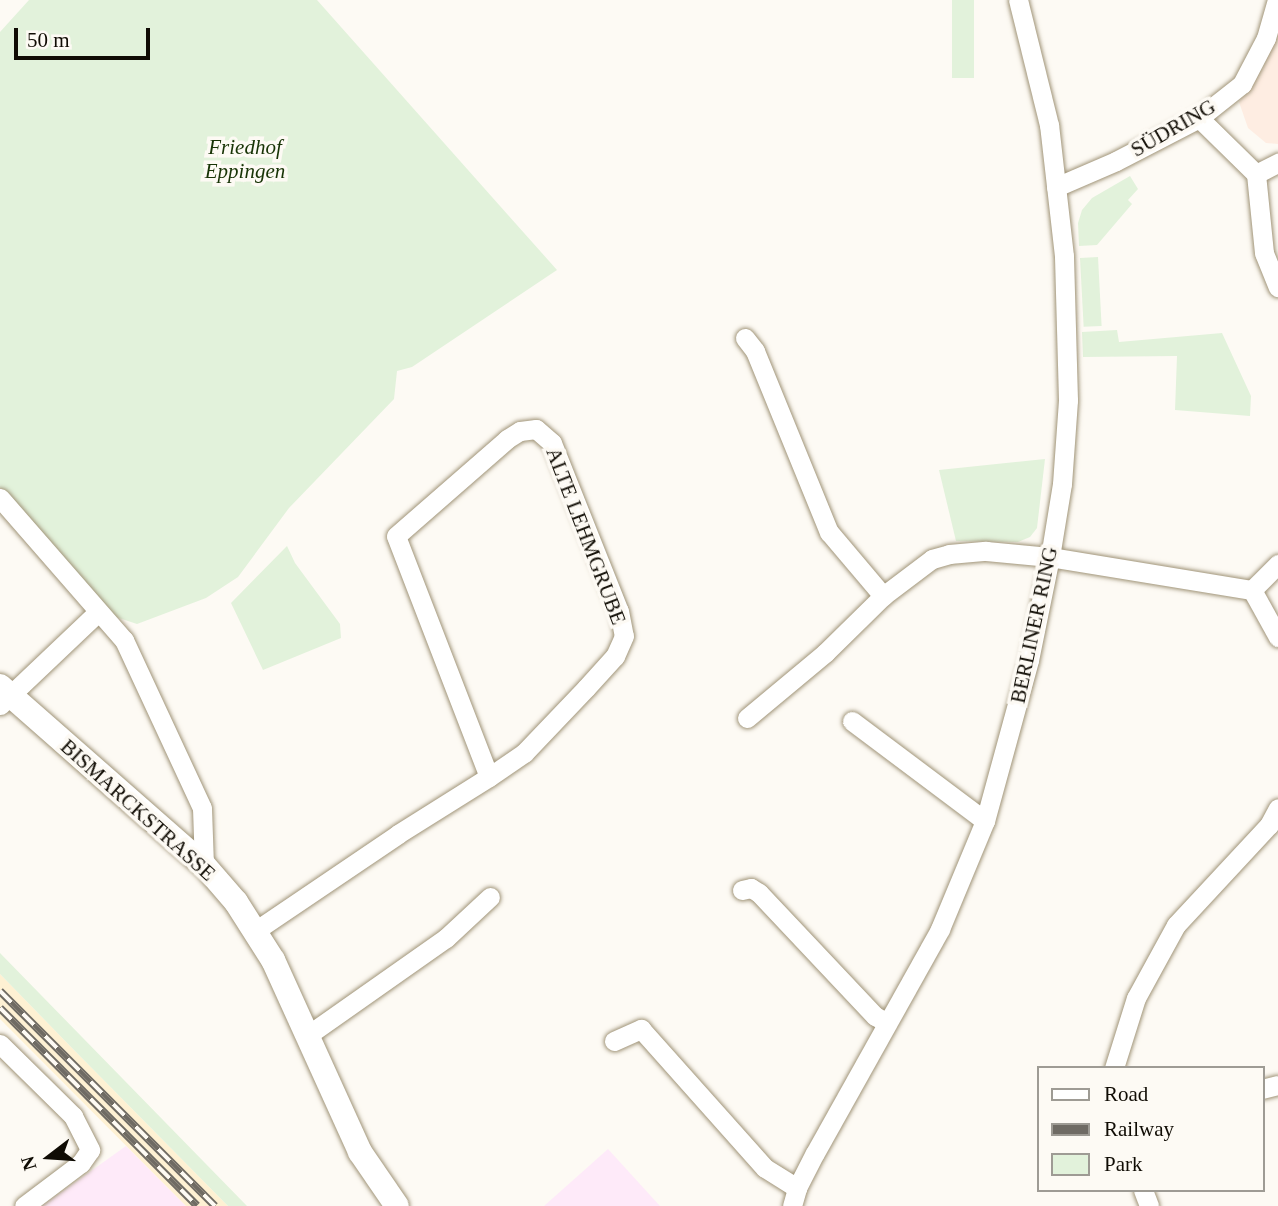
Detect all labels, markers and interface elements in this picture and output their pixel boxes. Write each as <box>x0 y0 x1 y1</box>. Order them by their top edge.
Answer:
scale bar <box>18 14 154 58</box>
text: 50 m <box>27 28 70 52</box>
street label: SÜDRING <box>1126 94 1220 162</box>
park label: Friedhof Eppingen <box>205 134 285 184</box>
street label: ALTE LEHMGRUBE <box>541 444 631 628</box>
street label: BERLINER RING <box>1005 544 1063 706</box>
street label: BISMARCKSTRASSE <box>55 734 221 886</box>
legend <box>1036 1066 1264 1192</box>
text: Road <box>1104 1082 1148 1106</box>
text: Railway <box>1104 1117 1174 1141</box>
north arrow <box>14 1122 84 1192</box>
text: Park <box>1104 1152 1143 1176</box>
text: N <box>16 1154 40 1173</box>

